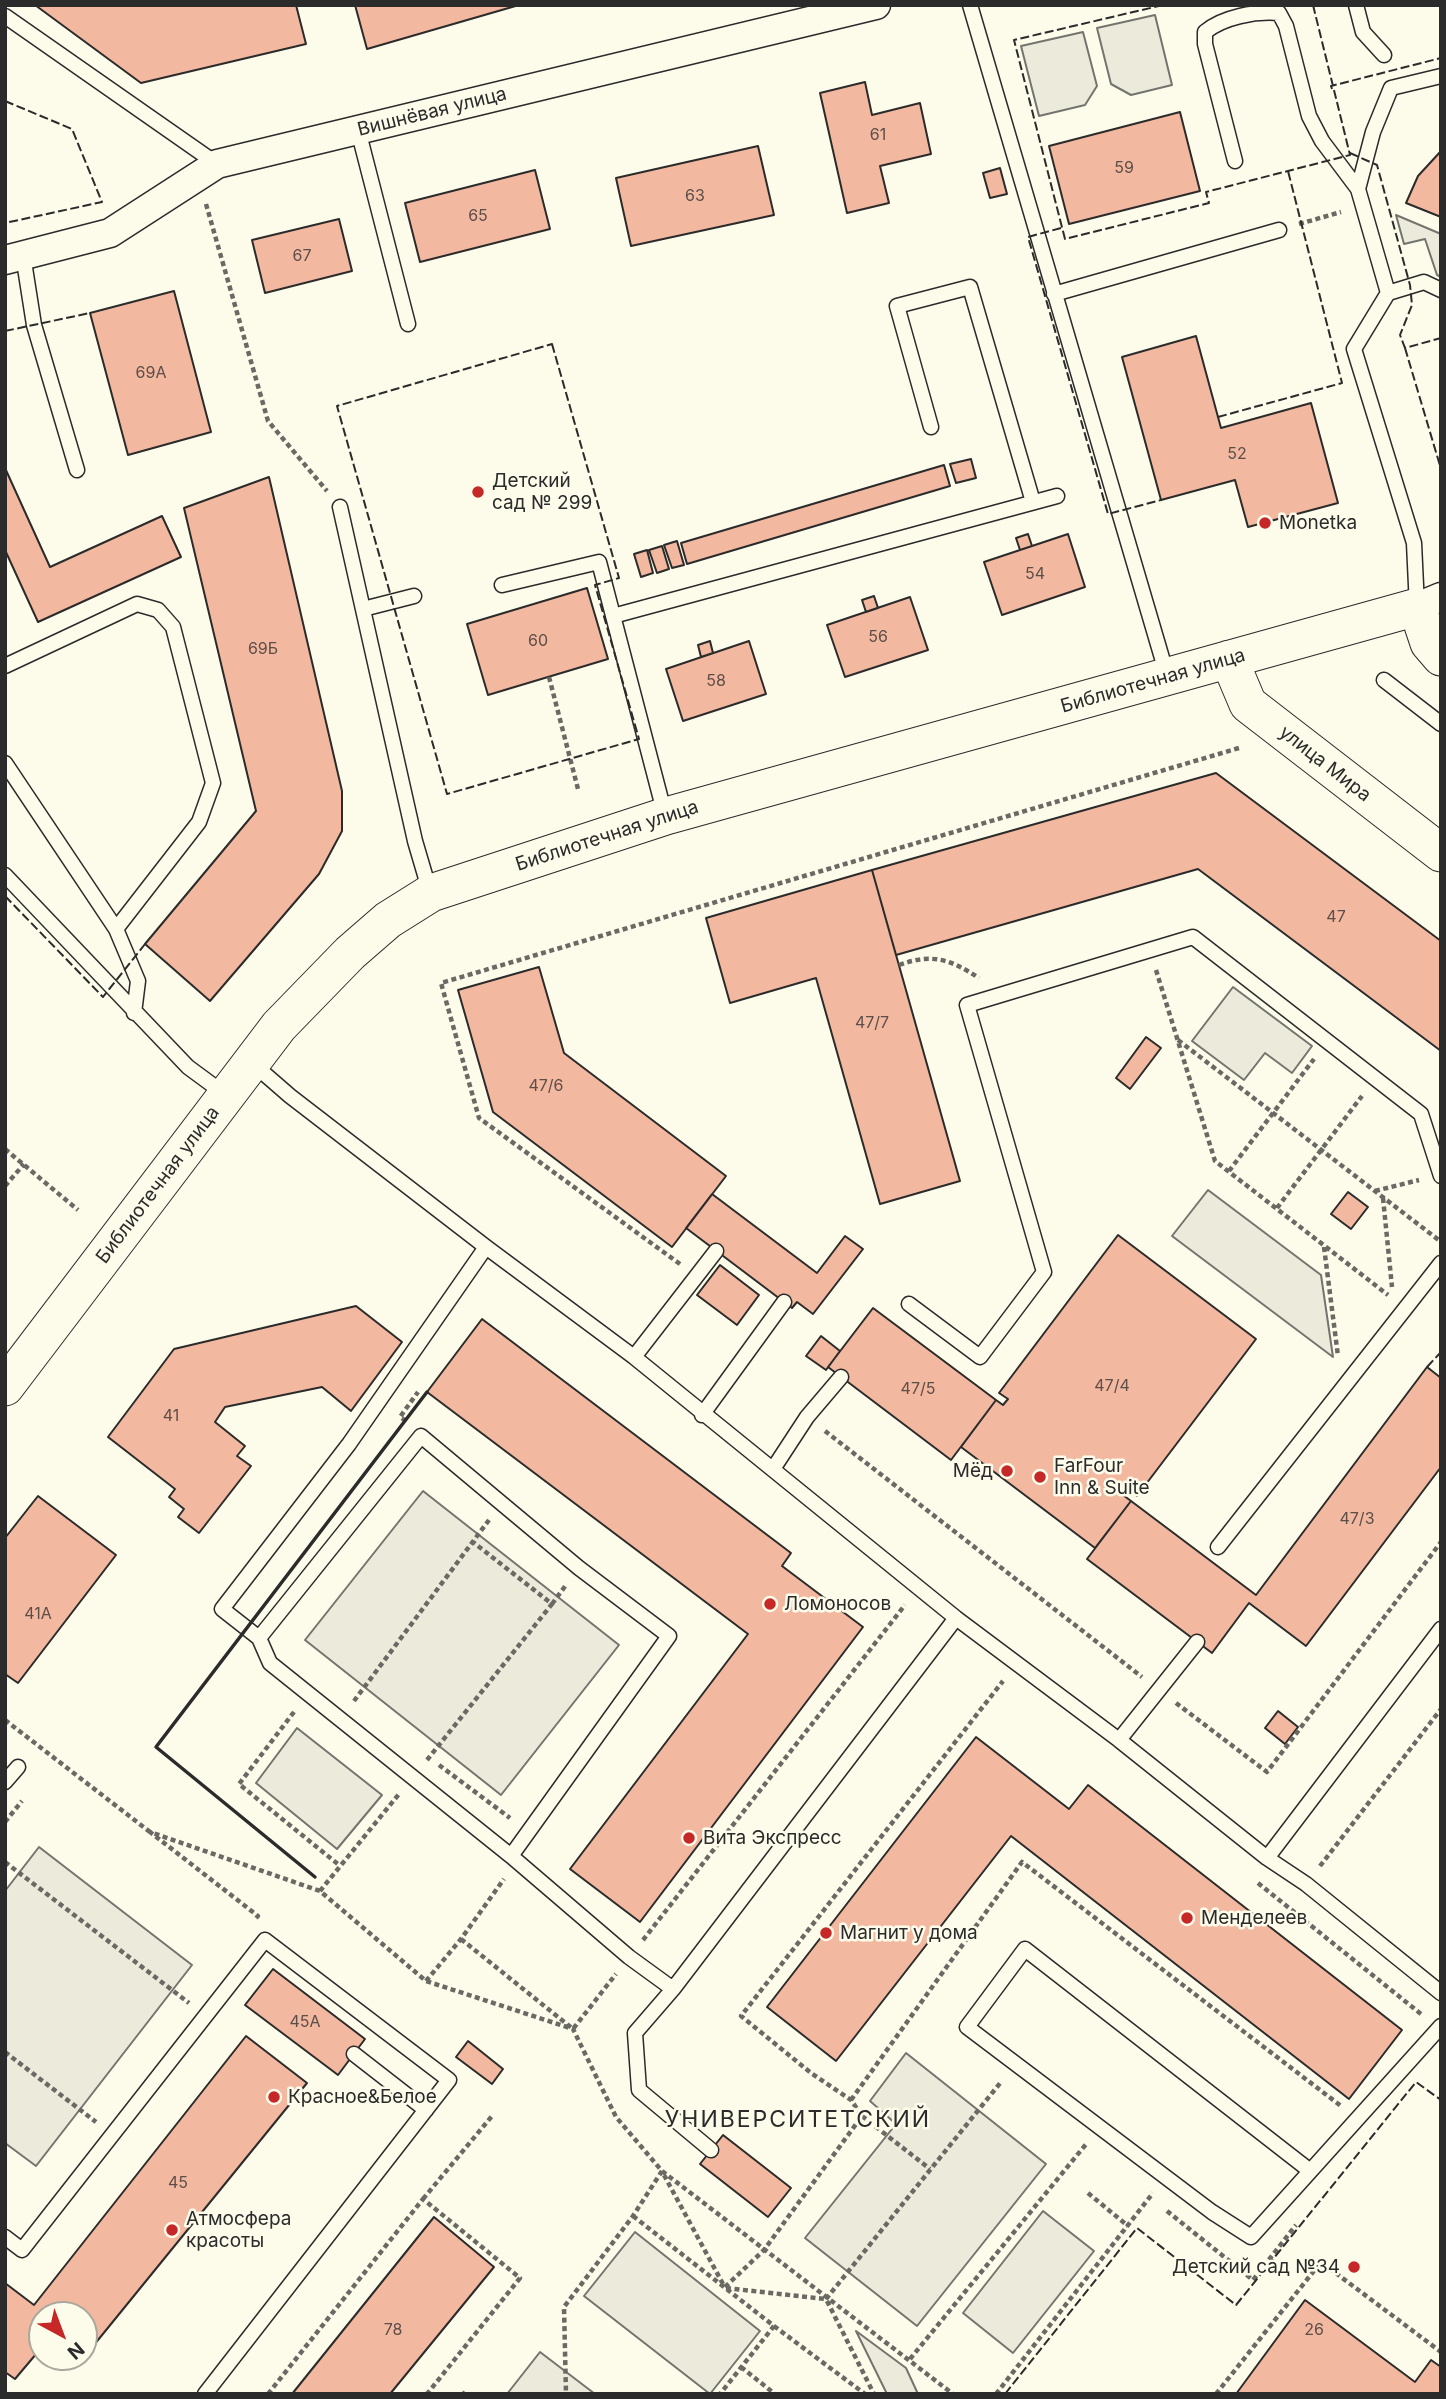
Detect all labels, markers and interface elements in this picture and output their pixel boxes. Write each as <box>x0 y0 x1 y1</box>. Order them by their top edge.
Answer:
street label: Вишнёвая улица <box>355 82 509 142</box>
house number: 61 <box>870 125 886 145</box>
house number: 59 <box>1114 158 1134 178</box>
house number: 63 <box>685 186 705 206</box>
house number: 65 <box>468 206 488 226</box>
house number: 67 <box>293 246 311 266</box>
house number: 69А <box>136 363 166 383</box>
house number: 52 <box>1227 444 1247 464</box>
place label: Детский сад № 299 <box>492 470 592 514</box>
marker: Детский сад № 299 <box>470 484 486 500</box>
place label: Monetka <box>1279 512 1357 534</box>
marker: Monetka <box>1257 515 1273 531</box>
house number: 54 <box>1025 564 1045 584</box>
house number: 56 <box>868 627 888 647</box>
house number: 60 <box>528 631 548 651</box>
house number: 69Б <box>248 639 278 659</box>
street label: Библиотечная улица <box>1058 644 1248 718</box>
house number: 58 <box>706 671 726 691</box>
street label: улица Мира <box>1275 721 1375 807</box>
street label: Библиотечная улица <box>513 796 701 876</box>
house number: 47 <box>1326 907 1346 927</box>
house number: 47/7 <box>855 1013 889 1033</box>
house number: 47/6 <box>528 1076 564 1096</box>
street label: Библиотечная улица <box>91 1102 225 1268</box>
house number: 47/4 <box>1094 1376 1130 1396</box>
house number: 47/5 <box>901 1379 935 1399</box>
house number: 41 <box>163 1406 179 1426</box>
place label: FarFour Inn & Suite <box>1054 1455 1150 1499</box>
place label: Мёд <box>953 1460 993 1482</box>
marker: Мёд <box>999 1463 1015 1479</box>
marker: FarFour Inn & Suite <box>1032 1469 1048 1485</box>
house number: 47/3 <box>1339 1509 1375 1529</box>
place label: Ломоносов <box>784 1593 891 1615</box>
marker: Ломоносов <box>762 1596 778 1612</box>
house number: 41А <box>24 1604 52 1624</box>
place label: Вита Экспресс <box>703 1827 842 1849</box>
marker: Вита Экспресс <box>681 1830 697 1846</box>
place label: Менделеев <box>1201 1907 1307 1929</box>
marker: Менделеев <box>1179 1910 1195 1926</box>
place label: Магнит у дома <box>840 1922 978 1944</box>
marker: Магнит у дома <box>818 1925 834 1941</box>
house number: 45А <box>289 2012 321 2032</box>
place label: Красное&Белое <box>288 2086 437 2108</box>
marker: Красное&Белое <box>266 2089 282 2105</box>
district label: УНИВЕРСИТЕТСКИЙ <box>667 2106 929 2134</box>
house number: 45 <box>168 2173 188 2193</box>
place label: Атмосфера красоты <box>186 2208 291 2252</box>
marker: Атмосфера красоты <box>164 2222 180 2238</box>
place label: Детский сад №34 <box>1172 2256 1340 2278</box>
marker: Детский сад №34 <box>1346 2259 1362 2275</box>
north arrow <box>28 2301 98 2371</box>
house number: 78 <box>384 2320 402 2340</box>
house number: 26 <box>1304 2320 1324 2340</box>
text: N <box>63 2337 89 2364</box>

